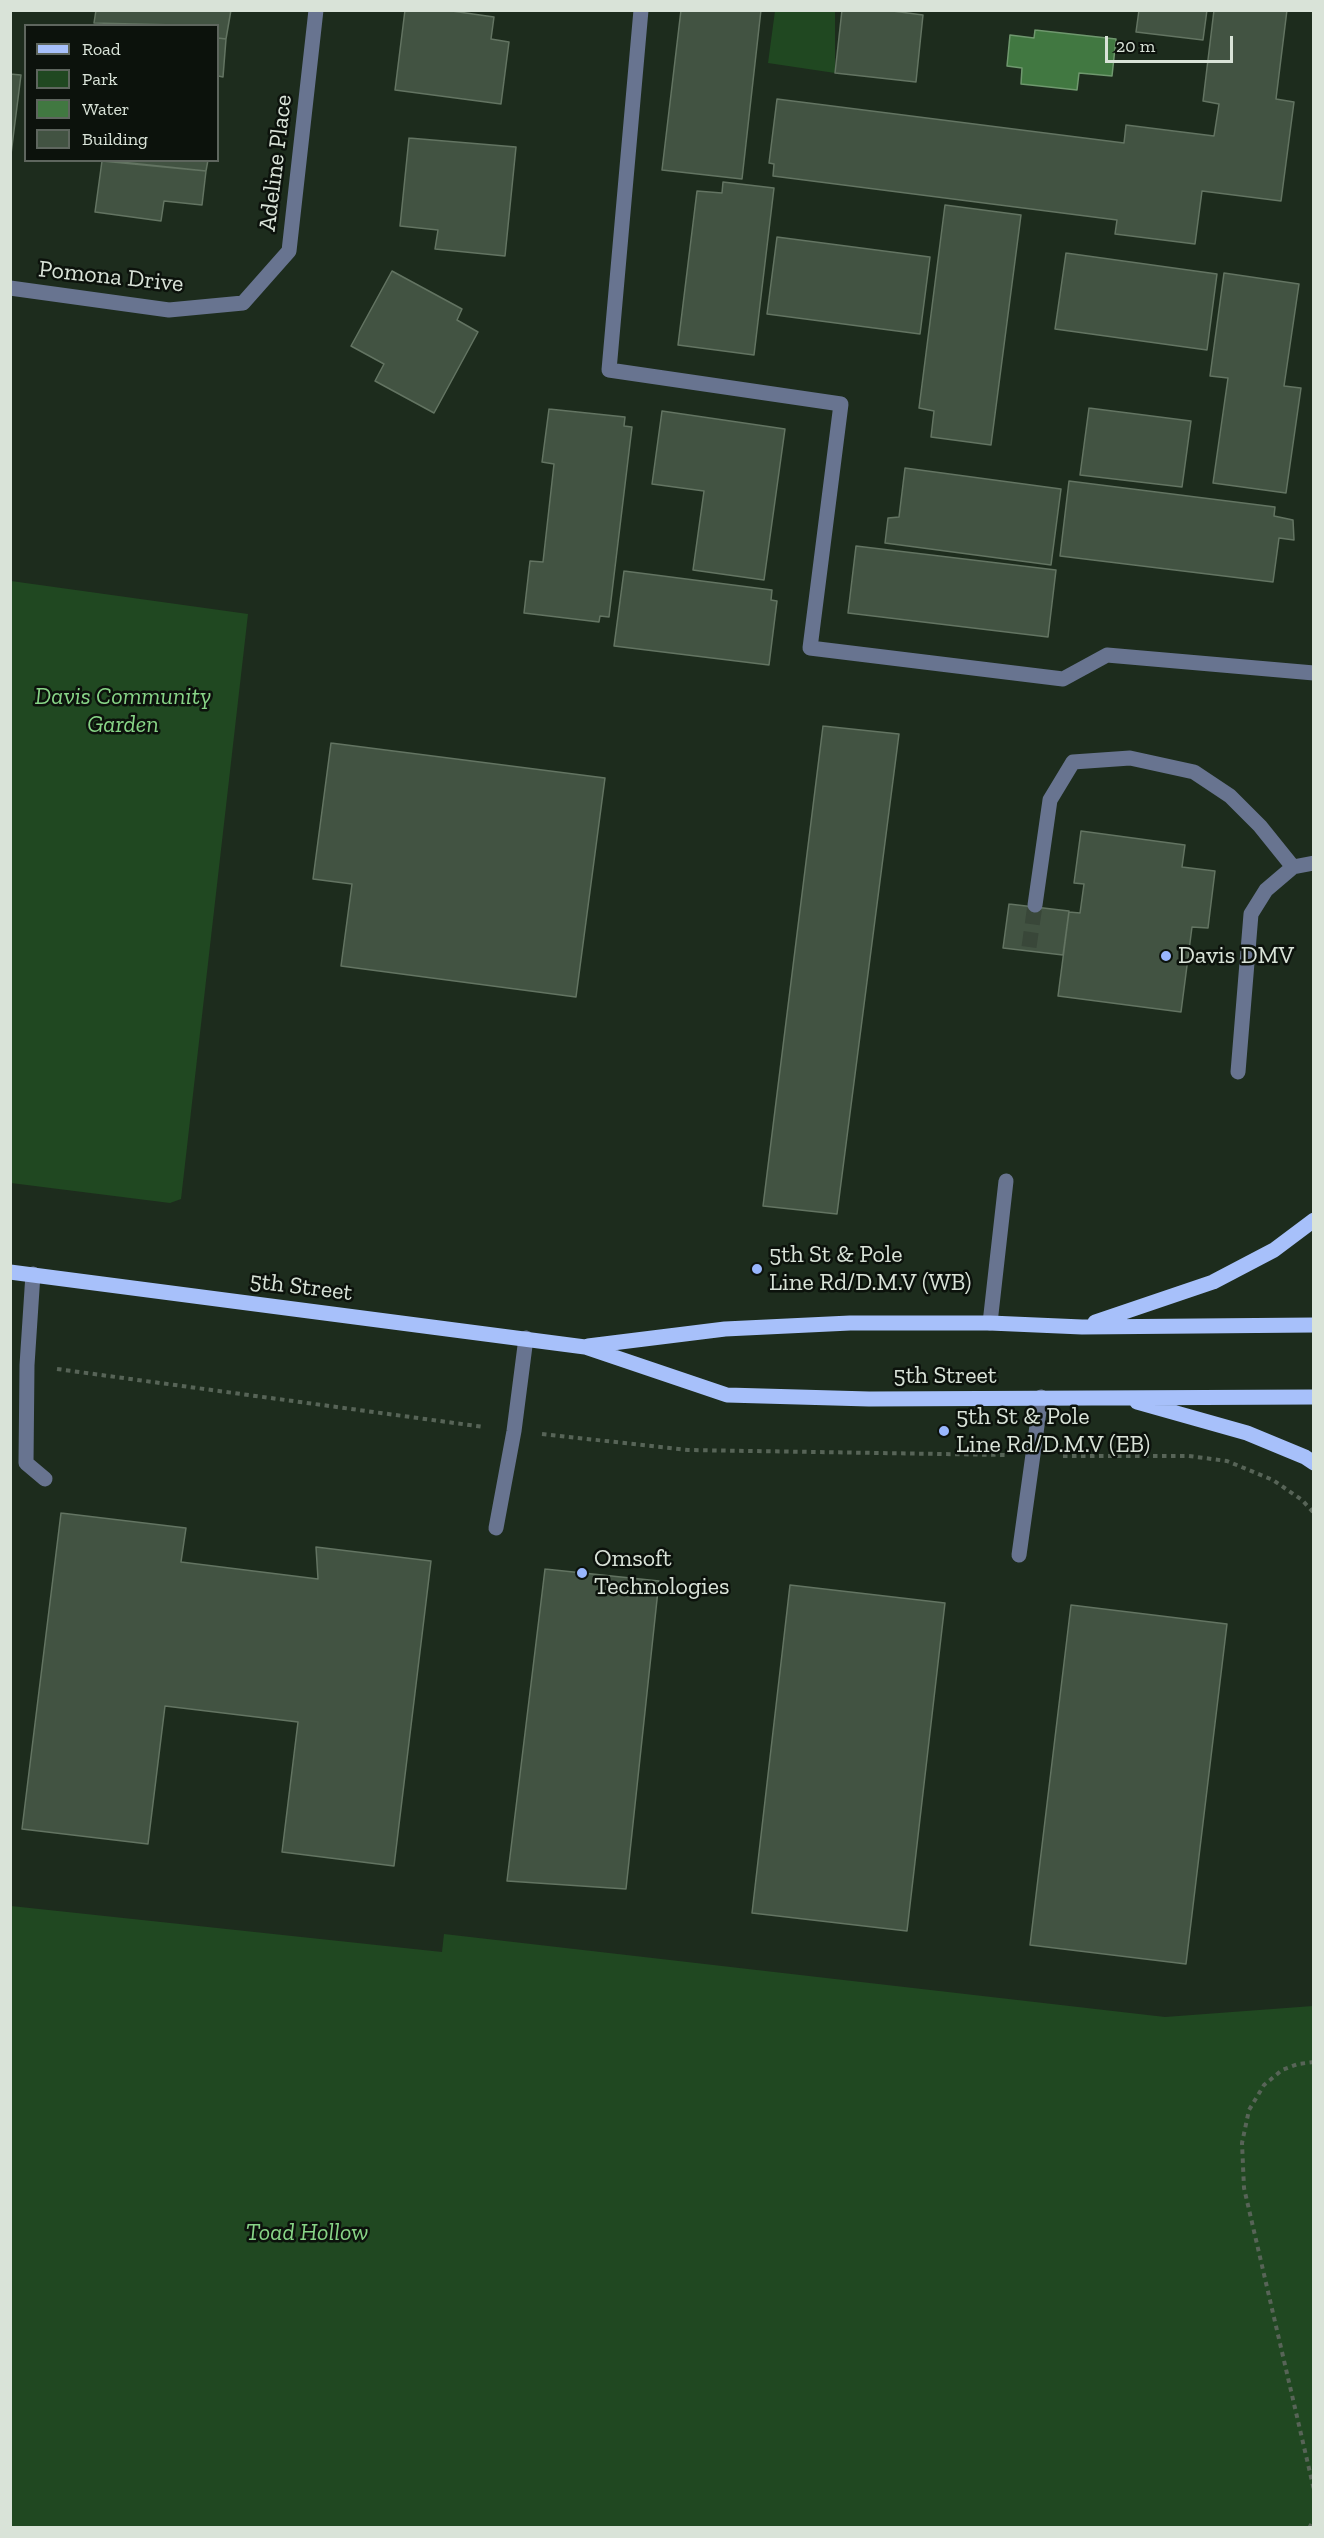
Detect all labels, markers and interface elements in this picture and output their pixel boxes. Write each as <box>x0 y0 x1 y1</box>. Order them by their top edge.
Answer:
legend <box>24 24 219 162</box>
scale bar <box>1108 24 1236 62</box>
text: 20 m <box>1116 35 1155 57</box>
text: Road <box>82 38 121 60</box>
text: Park <box>82 68 118 90</box>
street label: Adeline Place <box>253 93 299 233</box>
text: Water <box>82 98 129 120</box>
text: Building <box>82 128 148 150</box>
street label: Pomona Drive <box>37 255 185 299</box>
park label: Davis Community Garden <box>35 683 211 739</box>
place label: Davis DMV <box>1178 942 1294 970</box>
marker: Davis DMV <box>1159 949 1173 963</box>
place label: 5th St & Pole Line Rd/D.M.V (WB) <box>769 1241 971 1297</box>
marker: 5th St & Pole Line Rd/D.M.V (WB) <box>750 1262 764 1276</box>
street label: 5th Street <box>248 1266 354 1308</box>
street label: 5th Street <box>893 1362 997 1390</box>
place label: 5th St & Pole Line Rd/D.M.V (EB) <box>956 1403 1150 1459</box>
marker: 5th St & Pole Line Rd/D.M.V (EB) <box>937 1424 951 1438</box>
place label: Omsoft Technologies <box>594 1545 730 1601</box>
marker: Omsoft Technologies <box>575 1566 589 1580</box>
park label: Toad Hollow <box>246 2219 368 2247</box>

